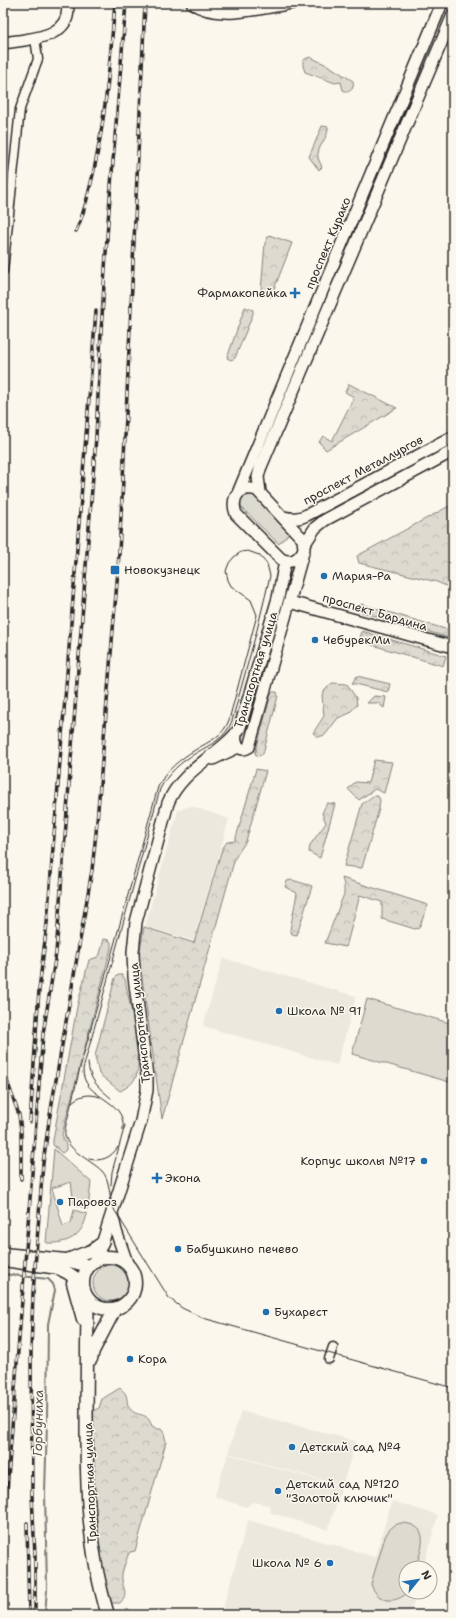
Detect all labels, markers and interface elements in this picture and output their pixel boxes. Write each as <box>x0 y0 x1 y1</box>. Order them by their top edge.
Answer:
street label: проспект Курако <box>301 195 355 291</box>
place label: Фармакопейка <box>197 285 288 301</box>
marker: Фармакопейка <box>290 288 300 298</box>
street label: проспект Металлургов <box>300 432 426 508</box>
place label: Новокузнецк <box>124 562 201 578</box>
marker: Новокузнецк <box>109 564 121 576</box>
place label: Мария-Ра <box>332 568 391 584</box>
marker: Мария-Ра <box>319 571 329 581</box>
street label: проспект Бардина <box>321 589 430 635</box>
street label: Транспортная улица <box>231 609 282 730</box>
place label: ЧебурекМи <box>323 632 391 648</box>
marker: ЧебурекМи <box>310 635 320 645</box>
street label: Транспортная улица <box>126 961 154 1084</box>
place label: Школа № 91 <box>287 1003 362 1019</box>
marker: Школа № 91 <box>274 1006 284 1016</box>
place label: Корпус школы №17 <box>300 1153 416 1169</box>
marker: Корпус школы №17 <box>419 1156 429 1166</box>
place label: Экона <box>165 1170 201 1186</box>
marker: Экона <box>152 1173 162 1183</box>
place label: Паровоз <box>68 1194 117 1210</box>
marker: Паровоз <box>55 1197 65 1207</box>
place label: Бабушкино печево <box>186 1241 298 1257</box>
marker: Бабушкино печево <box>173 1244 183 1254</box>
place label: Бухарест <box>274 1304 329 1320</box>
marker: Бухарест <box>261 1307 271 1317</box>
place label: Кора <box>138 1351 167 1367</box>
marker: Кора <box>125 1354 135 1364</box>
water label: Горбуниха <box>29 1389 47 1457</box>
street label: Транспортная улица <box>80 1422 100 1544</box>
place label: Детский сад №4 <box>300 1439 401 1455</box>
marker: Детский сад №4 <box>287 1442 297 1452</box>
place label: Детский сад №120 "Золотой ключик" <box>286 1476 399 1506</box>
marker: Детский сад №120 "Золотой ключик" <box>273 1486 283 1496</box>
place label: Школа № 6 <box>252 1555 322 1571</box>
marker: Школа № 6 <box>325 1558 335 1568</box>
north arrow <box>398 1560 438 1600</box>
text: N <box>418 1568 435 1583</box>

